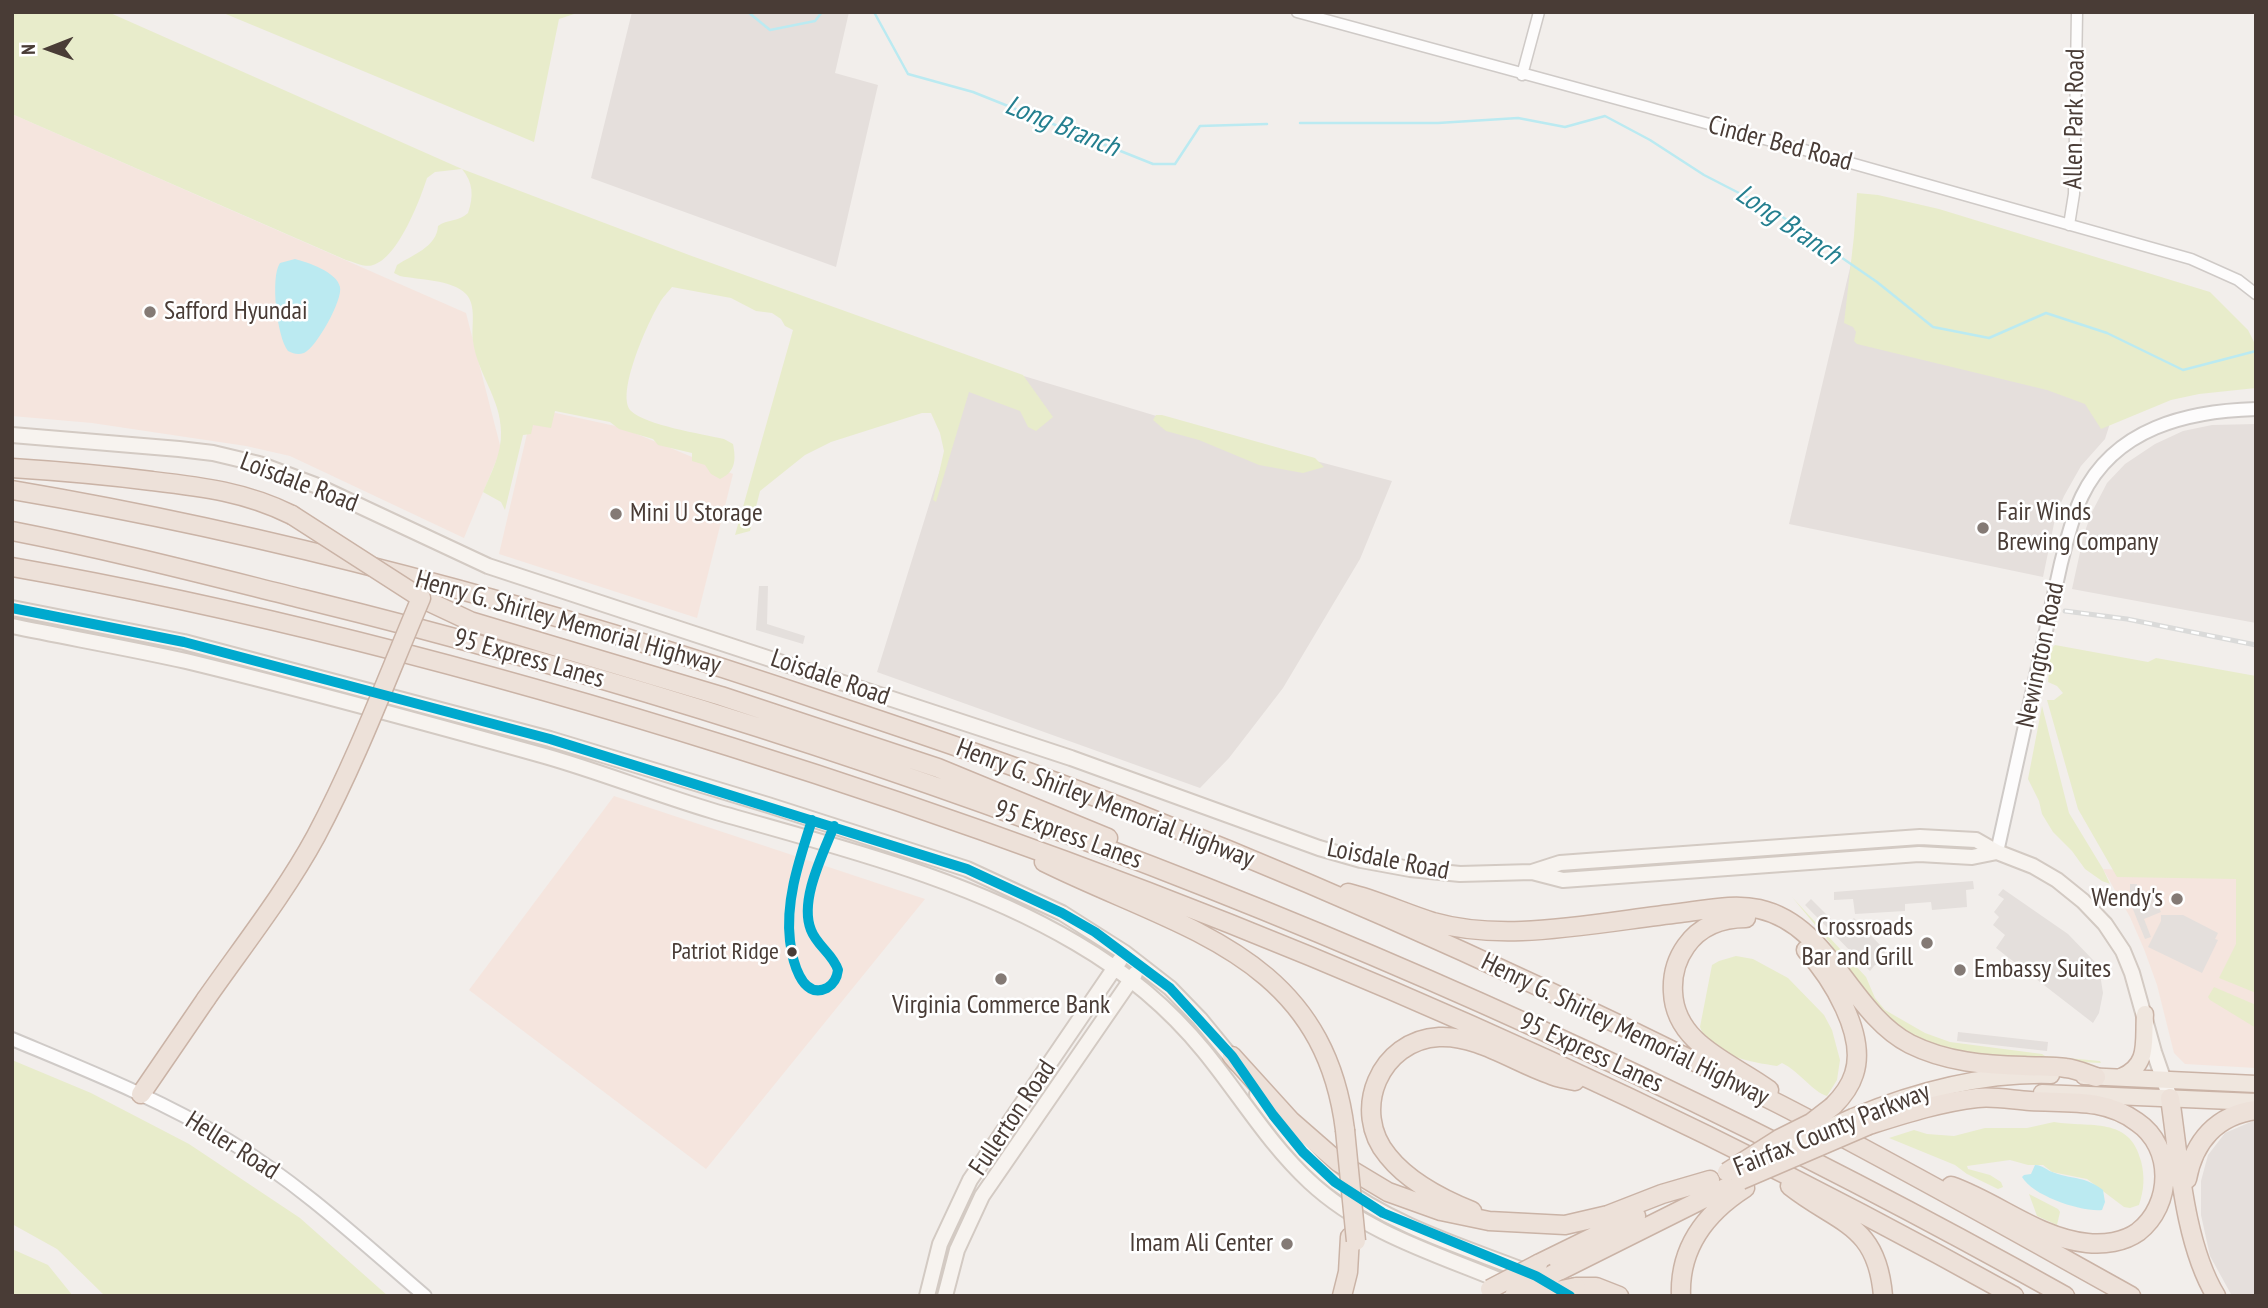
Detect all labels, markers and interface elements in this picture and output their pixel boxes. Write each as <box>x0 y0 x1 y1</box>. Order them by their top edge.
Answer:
north arrow <box>14 14 84 84</box>
text: N <box>16 44 40 55</box>
street label: Allen Park Road <box>2058 48 2092 190</box>
water label: Long Branch <box>1000 89 1124 165</box>
street label: Cinder Bed Road <box>1705 110 1855 178</box>
water label: Long Branch <box>1729 178 1847 272</box>
place label: Safford Hyundai <box>164 296 308 328</box>
marker: Safford Hyundai <box>142 304 158 320</box>
street label: Loisdale Road <box>236 446 362 520</box>
place label: Fair Winds Brewing Company <box>1997 497 2158 558</box>
place label: Mini U Storage <box>630 498 763 530</box>
marker: Mini U Storage <box>608 506 624 522</box>
marker: Fair Winds Brewing Company <box>1975 520 1991 536</box>
street label: Henry G. Shirley Memorial Highway <box>412 564 724 682</box>
street label: Newington Road <box>2010 580 2072 730</box>
street label: 95 Express Lanes <box>450 623 608 695</box>
street label: Loisdale Road <box>766 643 894 713</box>
street label: Henry G. Shirley Memorial Highway <box>952 733 1258 875</box>
street label: 95 Express Lanes <box>990 794 1146 876</box>
street label: Loisdale Road <box>1324 833 1452 887</box>
place label: Wendy's <box>2091 883 2163 915</box>
marker: Wendy's <box>2169 891 2185 907</box>
place label: Crossroads Bar and Grill <box>1801 912 1913 974</box>
marker: Crossroads Bar and Grill <box>1919 935 1935 951</box>
place label: Patriot Ridge <box>671 938 779 966</box>
marker: Patriot Ridge <box>785 945 799 959</box>
street label: Henry G. Shirley Memorial Highway <box>1476 947 1774 1113</box>
place label: Embassy Suites <box>1974 954 2111 986</box>
marker: Embassy Suites <box>1952 962 1968 978</box>
marker: Virginia Commerce Bank <box>993 971 1009 987</box>
place label: Virginia Commerce Bank <box>892 990 1110 1022</box>
street label: 95 Express Lanes <box>1514 1006 1668 1100</box>
street label: Fullerton Road <box>963 1055 1063 1181</box>
street label: Fairfax County Parkway <box>1729 1076 1935 1184</box>
street label: Heller Road <box>179 1105 285 1187</box>
place label: Imam Ali Center <box>1130 1228 1273 1260</box>
marker: Imam Ali Center <box>1279 1236 1295 1252</box>

